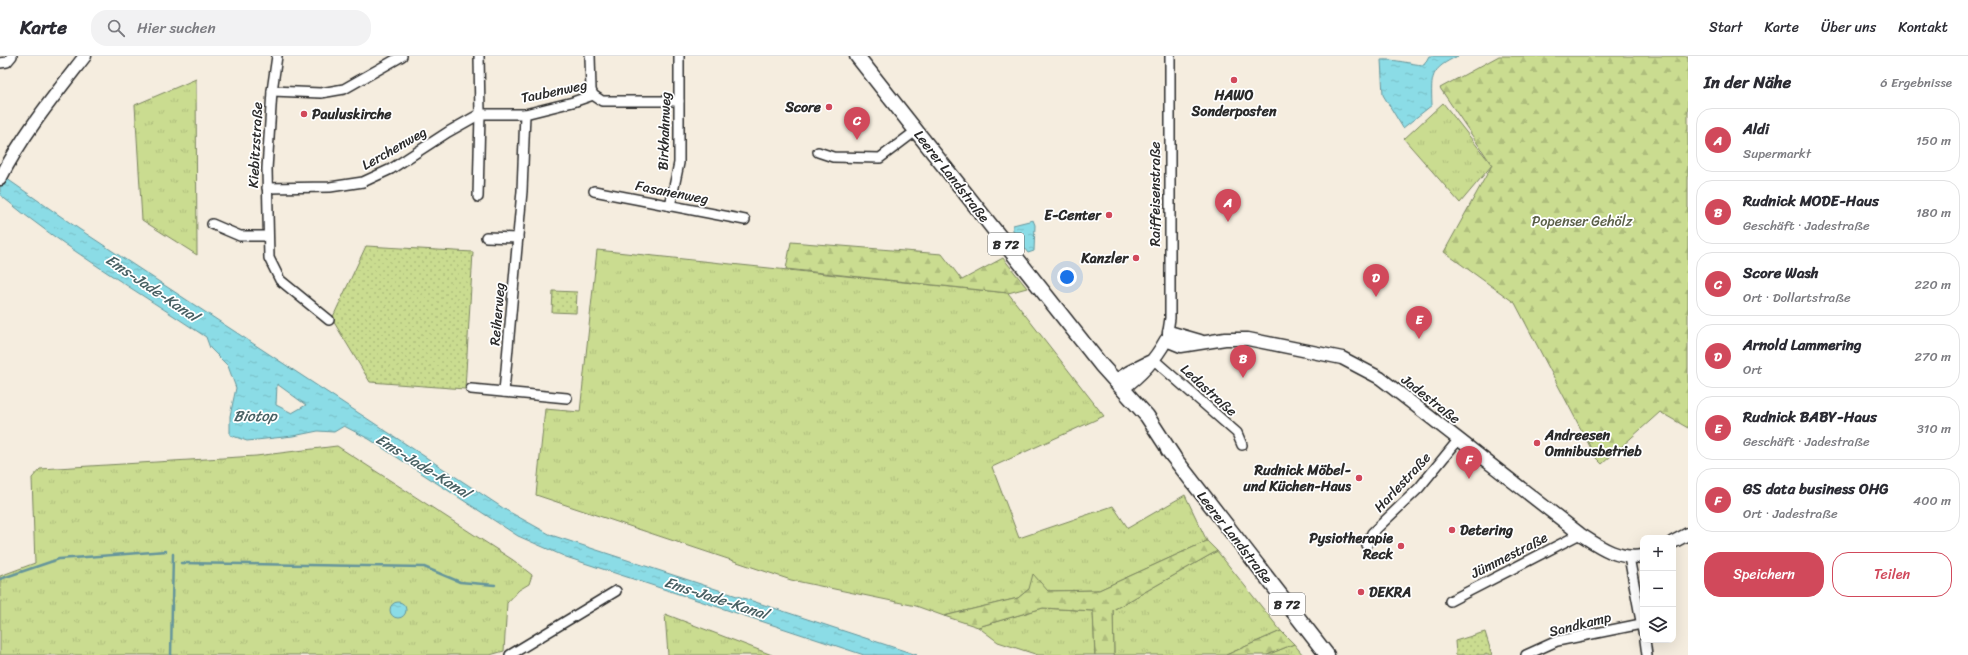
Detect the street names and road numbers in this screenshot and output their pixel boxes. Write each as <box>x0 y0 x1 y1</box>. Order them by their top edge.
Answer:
street label: Taubenweg <box>519 72 589 111</box>
street label: Birkhahnweg <box>651 91 678 171</box>
street label: Kiebitzstraße <box>241 101 270 189</box>
street label: Lerchenweg <box>357 120 432 177</box>
street label: Leerer Landstraße <box>907 124 996 229</box>
street label: Raiffeisenstraße <box>1143 141 1168 247</box>
street label: Fasanenweg <box>633 173 711 212</box>
road number: B 72 <box>988 233 1024 255</box>
street label: Reiherweg <box>482 281 513 347</box>
street label: Ledastraße <box>1174 358 1243 423</box>
street label: Jadestraße <box>1395 367 1466 431</box>
street label: Harlestraße <box>1368 446 1437 518</box>
street label: Leerer Landstraße <box>1190 485 1279 590</box>
street label: Jümmestraße <box>1465 525 1552 586</box>
road number: B 72 <box>1269 593 1305 615</box>
street label: Sandkamp <box>1546 605 1614 644</box>

